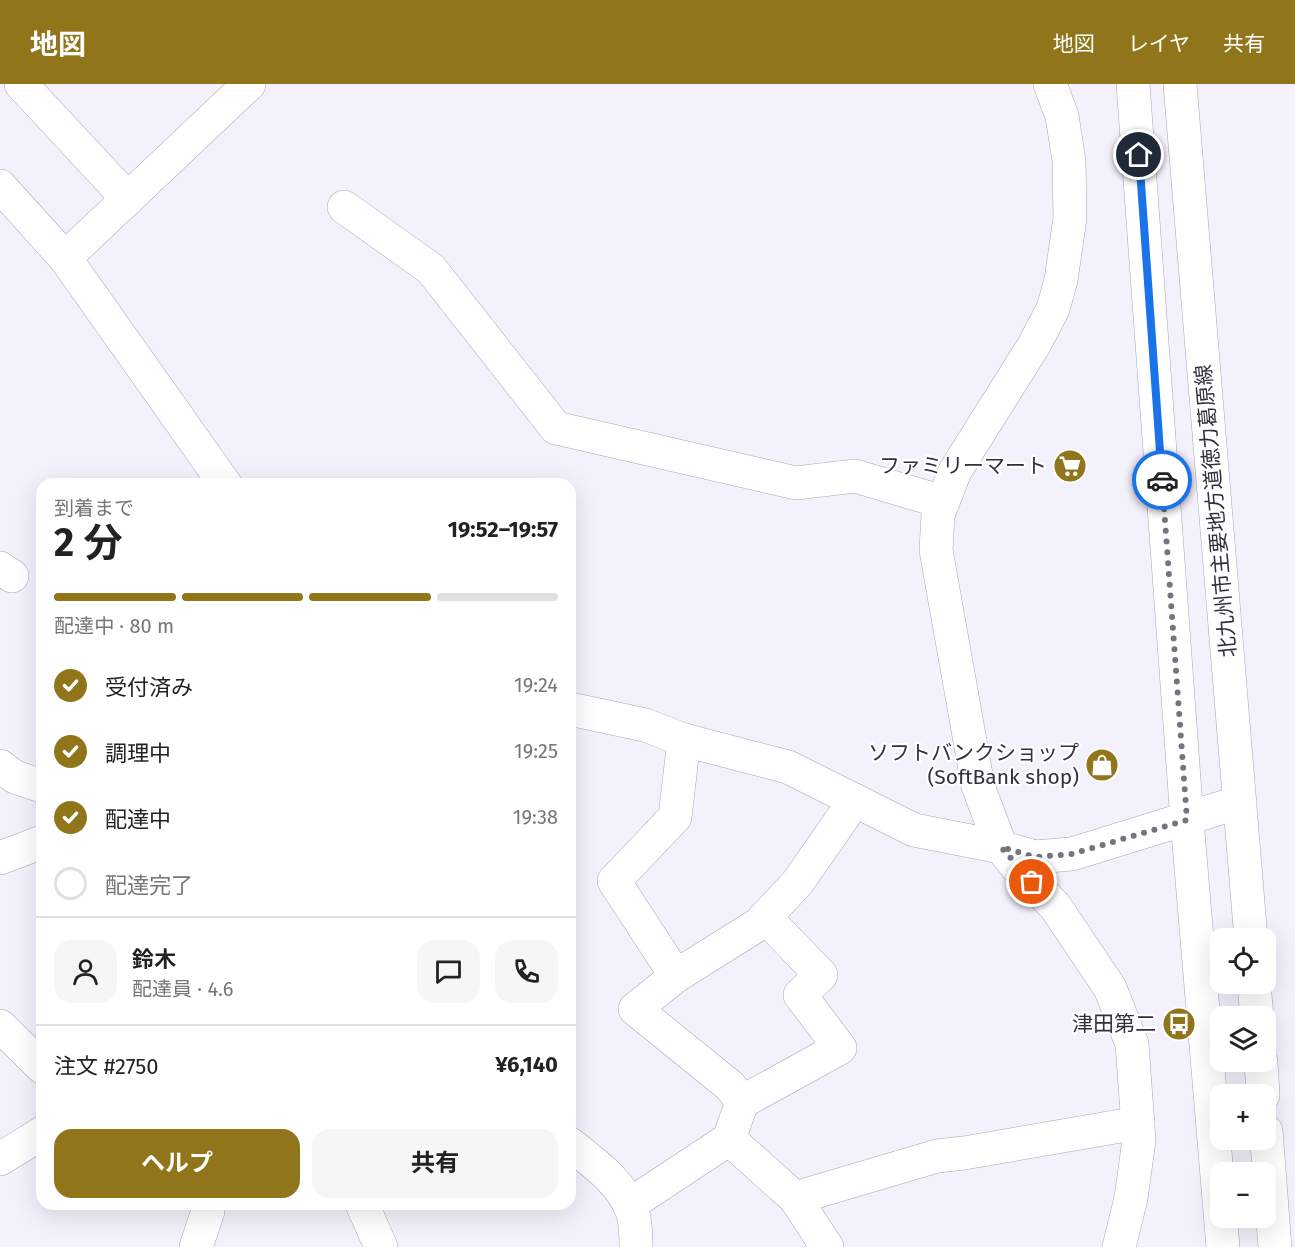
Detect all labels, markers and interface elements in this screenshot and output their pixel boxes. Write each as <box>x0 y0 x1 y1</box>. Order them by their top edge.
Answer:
text: 地図 <box>30 28 86 61</box>
text: 地図 <box>1053 31 1095 57</box>
text: レイヤ <box>1128 31 1190 57</box>
text: 共有 <box>1223 31 1265 57</box>
pin <box>1113 129 1164 180</box>
icon: home <box>1122 138 1155 171</box>
street label: 北九州市主要地方道徳力葛原線 <box>1190 363 1242 659</box>
supermarket icon: ファミリーマート <box>1052 448 1088 484</box>
courier <box>1132 450 1192 510</box>
place label: ファミリーマート <box>879 453 1047 479</box>
icon: car <box>1146 464 1179 497</box>
text: 到着まで <box>54 496 134 520</box>
text: 19:52–19:57 <box>448 516 558 543</box>
text: 2 分 <box>54 520 122 566</box>
text: 配達中 · 80 m <box>54 614 174 638</box>
icon: check <box>54 669 87 702</box>
text: 19:24 <box>514 673 558 697</box>
text: 受付済み <box>105 674 193 701</box>
icon: check <box>54 735 87 768</box>
text: 19:25 <box>514 739 558 763</box>
text: 調理中 <box>105 740 171 767</box>
place label: ソフトバンクショップ (SoftBank shop) <box>868 740 1079 790</box>
shop icon: ソフトバンクショップ (SoftBank shop) <box>1084 747 1120 783</box>
icon: check <box>54 801 87 834</box>
text: 19:38 <box>513 805 558 829</box>
text: 配達中 <box>105 806 171 833</box>
pin <box>1006 856 1057 907</box>
icon: bag <box>1015 865 1048 898</box>
text: 配達完了 <box>105 872 193 899</box>
map controls <box>1210 928 1276 1228</box>
button: locate <box>1210 928 1276 994</box>
button: person <box>54 940 117 1003</box>
button: chat <box>417 940 480 1003</box>
button: phone <box>495 940 558 1003</box>
text: 鈴木 <box>132 946 176 973</box>
text: 配達員 · 4.6 <box>132 977 233 1001</box>
bus stop icon: 津田第二 <box>1161 1006 1197 1042</box>
button: layers <box>1210 1006 1276 1072</box>
place label: 津田第二 <box>1072 1011 1156 1037</box>
text: ¥6,140 <box>495 1051 558 1078</box>
text: 注文 #2750 <box>54 1053 158 1080</box>
button: + <box>1210 1084 1276 1150</box>
button: ヘルプ <box>54 1129 300 1198</box>
button: 共有 <box>312 1129 558 1198</box>
button: − <box>1210 1162 1276 1228</box>

